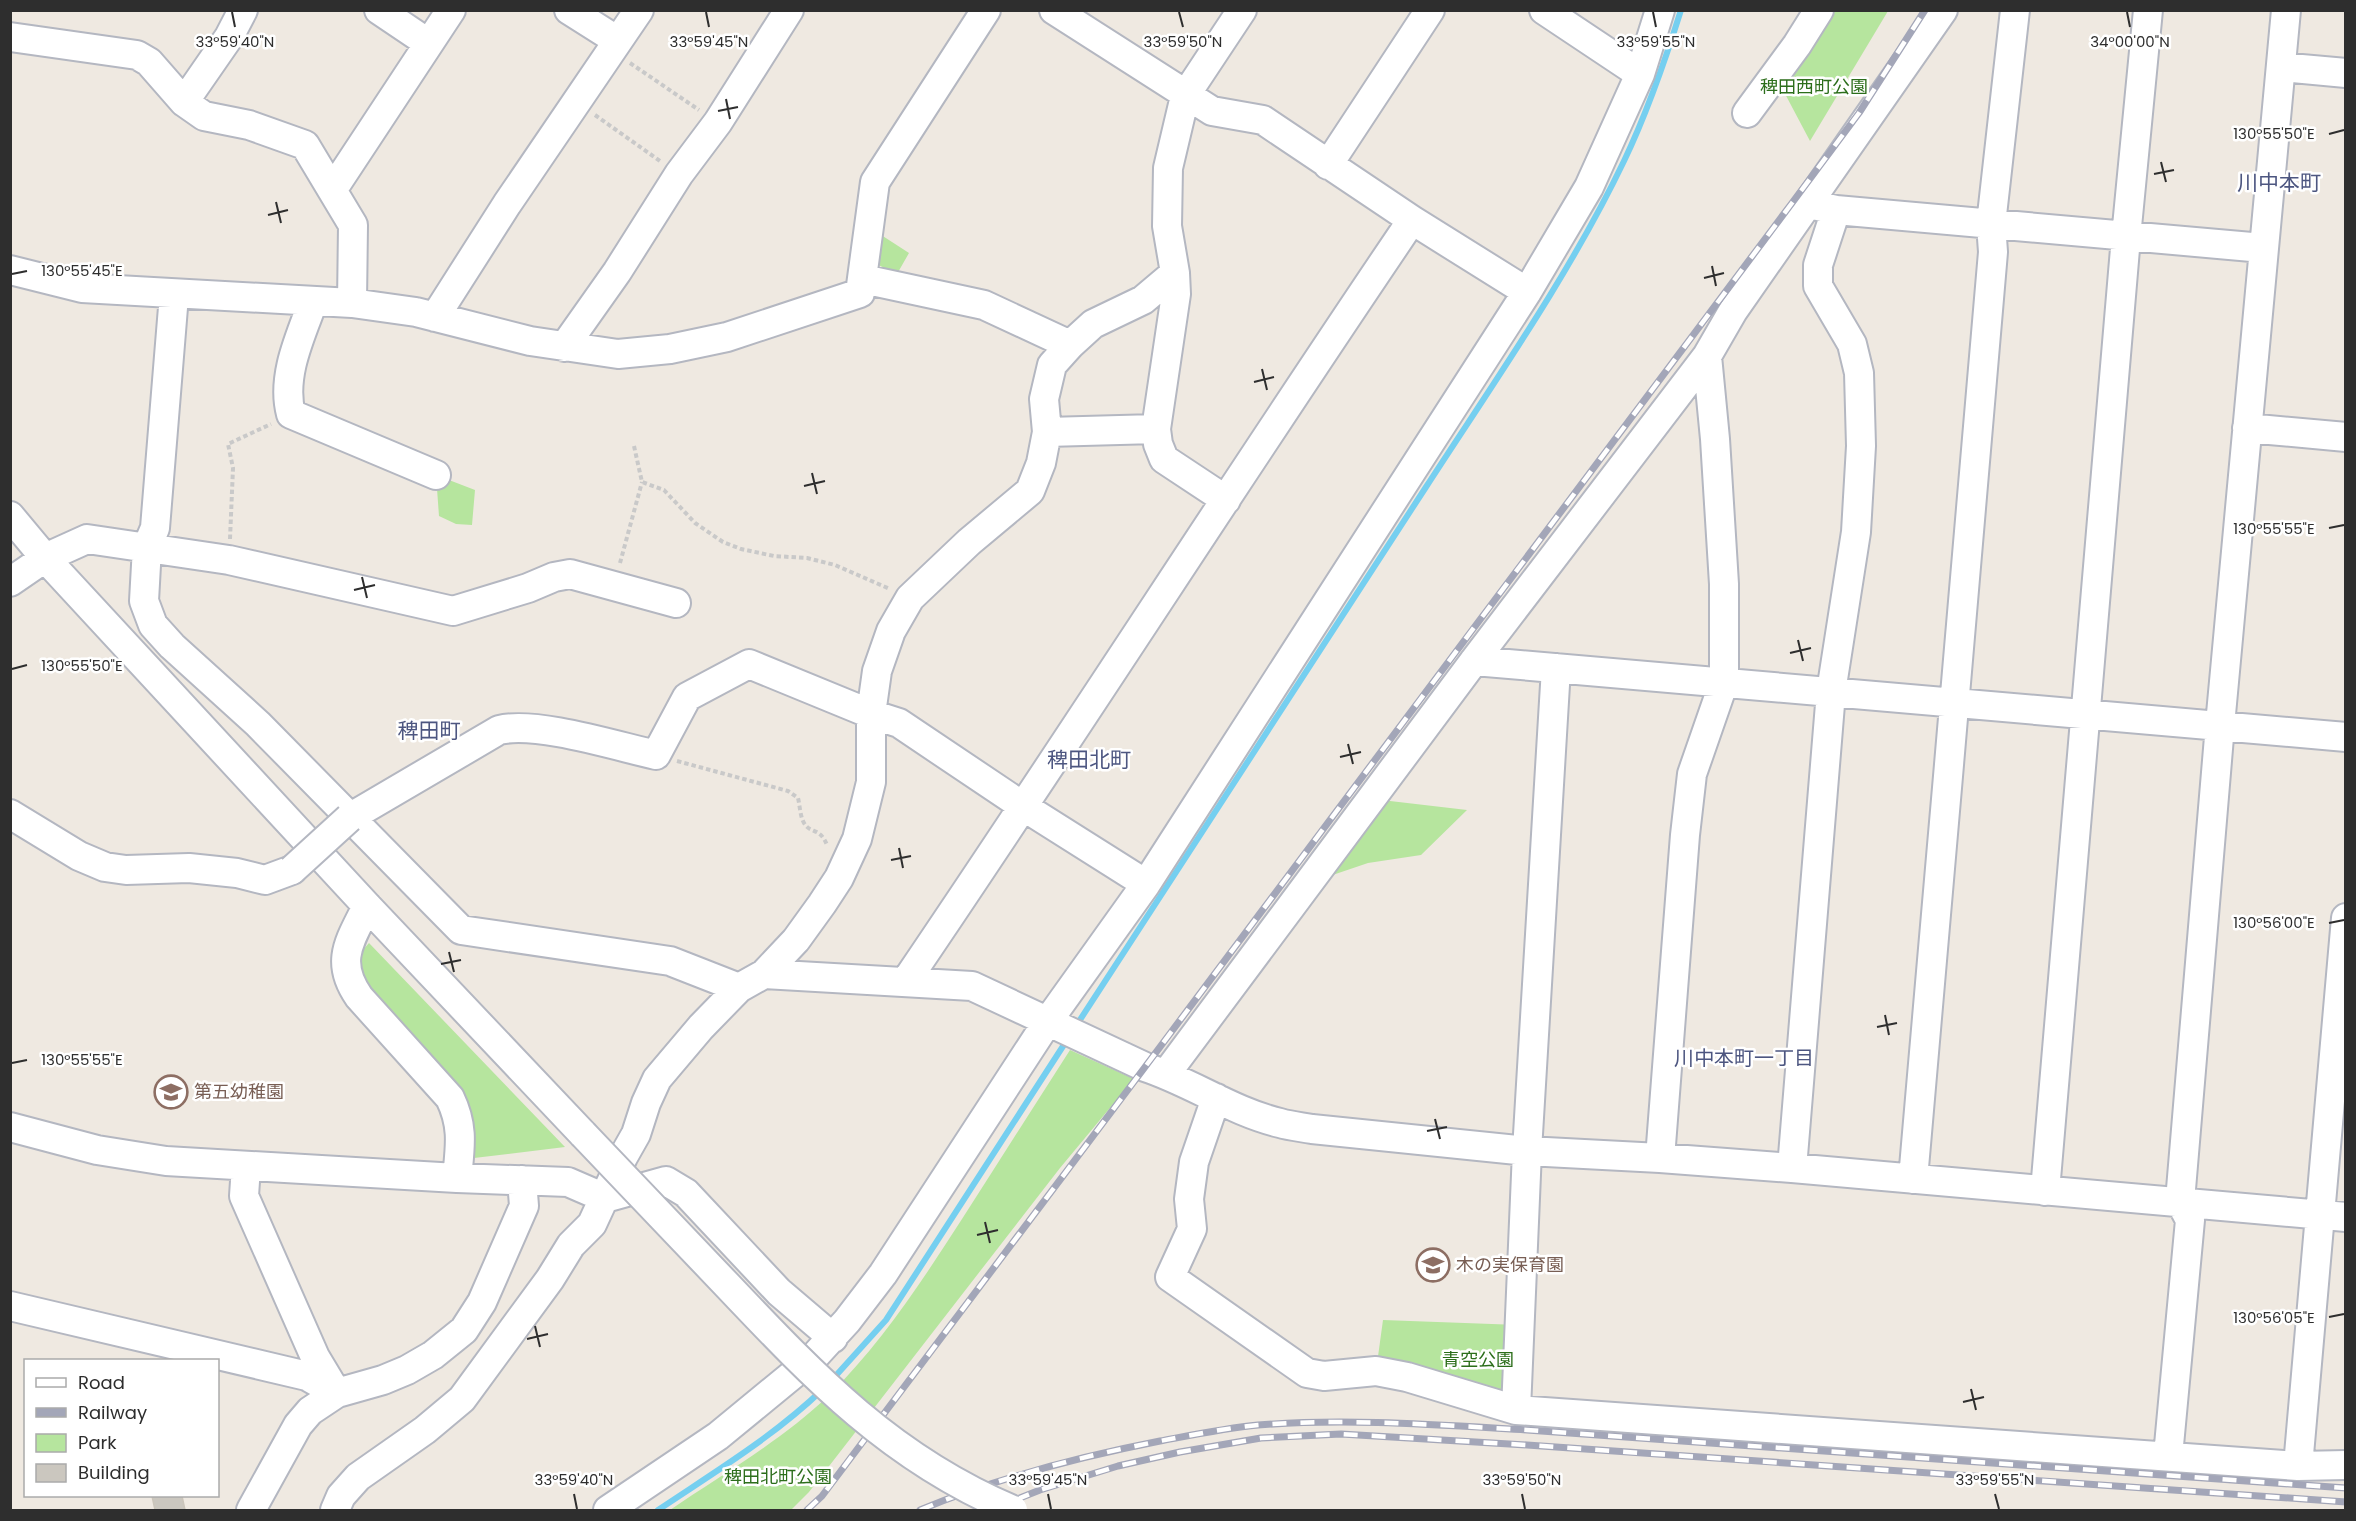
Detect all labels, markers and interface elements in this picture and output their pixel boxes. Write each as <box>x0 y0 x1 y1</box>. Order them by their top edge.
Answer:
text: 33°59'40"N <box>196 31 274 52</box>
text: 33°59'45"N <box>670 31 748 52</box>
text: 33°59'50"N <box>1144 31 1222 52</box>
text: 33°59'55"N <box>1617 31 1695 52</box>
text: 34°00'00"N <box>2090 31 2170 52</box>
park label: 稗田西町公園 <box>1760 74 1868 99</box>
text: 130°55'50"E <box>2233 123 2315 144</box>
district label: 川中本町 <box>2237 168 2321 197</box>
text: 130°55'45"E <box>41 260 123 281</box>
text: 130°55'55"E <box>2233 518 2315 539</box>
text: 130°55'50"E <box>41 655 123 676</box>
district label: 稗田町 <box>398 716 461 745</box>
district label: 稗田北町 <box>1047 745 1131 774</box>
text: 130°56'00"E <box>2233 912 2315 933</box>
district label: 川中本町一丁目 <box>1674 1044 1814 1072</box>
text: 130°55'55"E <box>41 1049 123 1070</box>
school or university icon: 第五幼稚園 <box>153 1074 189 1110</box>
place label: 第五幼稚園 <box>194 1079 284 1104</box>
school or university icon: 木の実保育園 <box>1415 1247 1451 1283</box>
place label: 木の実保育園 <box>1456 1252 1564 1277</box>
text: 130°56'05"E <box>2233 1307 2315 1328</box>
park label: 青空公園 <box>1442 1347 1514 1372</box>
legend <box>24 1359 219 1497</box>
text: Road <box>78 1370 125 1395</box>
text: Railway <box>78 1400 147 1425</box>
text: Park <box>78 1430 117 1455</box>
text: Building <box>78 1460 150 1485</box>
park label: 稗田北町公園 <box>724 1464 832 1489</box>
text: 33°59'40"N <box>535 1469 613 1490</box>
text: 33°59'45"N <box>1009 1469 1087 1490</box>
text: 33°59'50"N <box>1483 1469 1561 1490</box>
text: 33°59'55"N <box>1956 1469 2034 1490</box>

